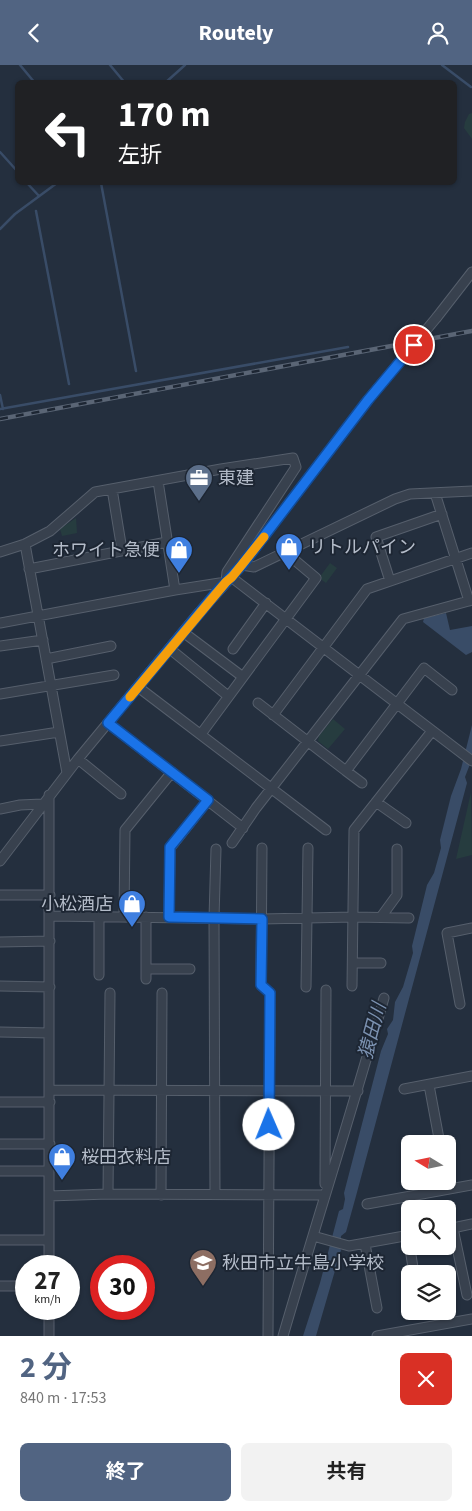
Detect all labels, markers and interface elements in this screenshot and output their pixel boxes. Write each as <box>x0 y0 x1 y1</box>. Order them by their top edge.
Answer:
text: Routely <box>198 17 274 49</box>
icon: back <box>20 19 48 47</box>
icon: person <box>424 19 452 47</box>
text: 170 m <box>118 90 210 140</box>
icon: left <box>35 100 100 165</box>
text: 左折 <box>118 139 162 171</box>
pin <box>393 324 435 366</box>
icon: arrive <box>400 331 428 359</box>
office icon: 東建 <box>184 463 214 502</box>
place label: 東建 <box>218 466 254 491</box>
shop icon: リトルパイン <box>274 532 304 571</box>
shop icon: ホワイト急便 <box>164 535 194 574</box>
place label: リトルパイン <box>308 535 416 560</box>
place label: ホワイト急便 <box>52 538 160 563</box>
shop icon: 小松酒店 <box>117 889 147 928</box>
place label: 小松酒店 <box>41 892 113 917</box>
water label: 猿田川 <box>353 998 394 1062</box>
position arrow <box>242 1098 294 1150</box>
north arrow <box>401 1135 456 1190</box>
map controls <box>401 1135 456 1320</box>
shop icon: 桜田衣料店 <box>47 1142 77 1181</box>
place label: 桜田衣料店 <box>81 1145 171 1170</box>
button: search <box>401 1200 456 1255</box>
school or university icon: 秋田市立牛島小学校 <box>188 1248 218 1287</box>
place label: 秋田市立牛島小学校 <box>222 1251 384 1276</box>
speed limit sign: 30 <box>90 1255 155 1320</box>
text: 27 <box>34 1263 61 1299</box>
button: layers <box>401 1265 456 1320</box>
text: km/h <box>34 1291 61 1308</box>
text: 2 分 <box>20 1346 72 1389</box>
button: close <box>400 1353 452 1405</box>
text: 840 m · 17:53 <box>20 1387 107 1409</box>
button: 終了 <box>20 1443 231 1501</box>
button: 共有 <box>241 1443 452 1501</box>

